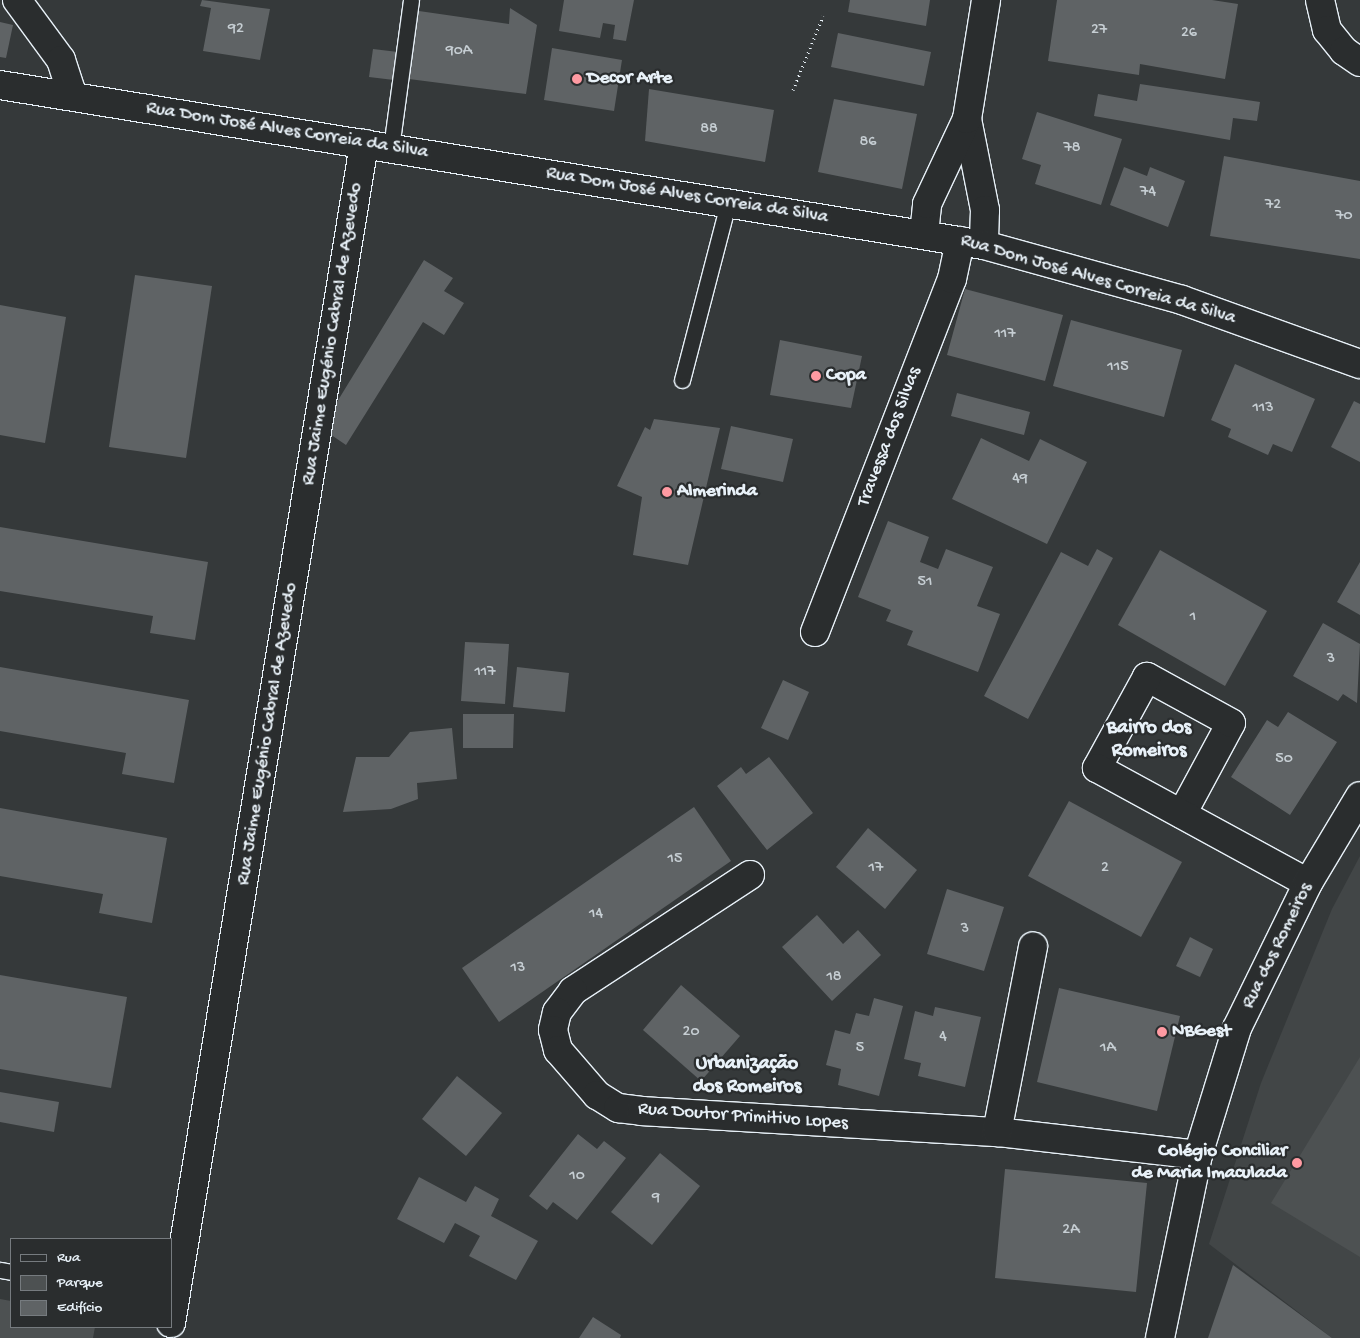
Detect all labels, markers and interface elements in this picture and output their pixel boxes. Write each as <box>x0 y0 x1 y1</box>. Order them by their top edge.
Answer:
house number: 92 <box>228 20 244 40</box>
house number: 27 <box>1091 21 1107 41</box>
house number: 26 <box>1181 24 1197 44</box>
house number: 90A <box>446 42 472 62</box>
place label: Decor Arte <box>587 68 672 90</box>
marker: Decor Arte <box>571 73 583 85</box>
street label: Rua Dom José Alves Correia da Silva <box>144 97 430 165</box>
house number: 88 <box>700 120 718 140</box>
house number: 86 <box>860 133 876 153</box>
house number: 78 <box>1063 139 1081 159</box>
street label: Rua Dom José Alves Correia da Silva <box>544 162 830 230</box>
street label: Rua Jaime Eugénio Cabral de Azevedo <box>298 181 368 487</box>
house number: 74 <box>1140 183 1156 203</box>
house number: 72 <box>1265 196 1281 216</box>
house number: 70 <box>1335 207 1353 227</box>
street label: Rua Dom José Alves Correia da Silva <box>958 230 1238 330</box>
house number: 117 <box>994 325 1016 345</box>
house number: 115 <box>1107 358 1129 378</box>
street label: Travessa dos Silvas <box>853 364 927 510</box>
place label: Copa <box>826 365 866 387</box>
marker: Copa <box>810 370 822 382</box>
house number: 113 <box>1252 399 1274 419</box>
house number: 49 <box>1012 470 1028 490</box>
place label: Almerinda <box>677 481 757 503</box>
marker: Almerinda <box>661 486 673 498</box>
house number: 51 <box>918 573 932 593</box>
street label: Rua Jaime Eugénio Cabral de Azevedo <box>233 581 303 887</box>
house number: 1 <box>1190 608 1196 628</box>
house number: 3 <box>1327 650 1335 670</box>
house number: 117 <box>474 663 496 683</box>
district label: Bairro dos Romeiros <box>1107 716 1191 763</box>
house number: 50 <box>1275 750 1293 770</box>
house number: 15 <box>668 850 682 870</box>
house number: 17 <box>869 859 883 879</box>
house number: 2 <box>1101 859 1109 879</box>
street label: Rua dos Romeiros <box>1238 879 1318 1013</box>
house number: 14 <box>589 905 603 925</box>
house number: 3 <box>961 920 969 940</box>
house number: 13 <box>511 959 525 979</box>
house number: 18 <box>826 968 842 988</box>
place label: NBGest <box>1172 1021 1231 1043</box>
house number: 20 <box>683 1023 699 1043</box>
marker: NBGest <box>1156 1026 1168 1038</box>
house number: 4 <box>939 1028 947 1048</box>
house number: 5 <box>856 1039 864 1059</box>
house number: 1A <box>1100 1039 1116 1059</box>
district label: Urbanização dos Romeiros <box>693 1053 801 1100</box>
street label: Rua Doutor Primitivo Lopes <box>637 1098 849 1136</box>
place label: Colégio Conciliar de Maria Imaculada <box>1132 1141 1287 1185</box>
marker: Colégio Conciliar de Maria Imaculada <box>1291 1157 1303 1169</box>
house number: 10 <box>569 1167 585 1187</box>
house number: 9 <box>652 1189 660 1209</box>
house number: 2A <box>1062 1221 1080 1241</box>
legend <box>10 1238 172 1328</box>
text: Rua <box>57 1249 80 1267</box>
text: Parque <box>57 1274 103 1292</box>
text: Edifício <box>57 1299 102 1317</box>

